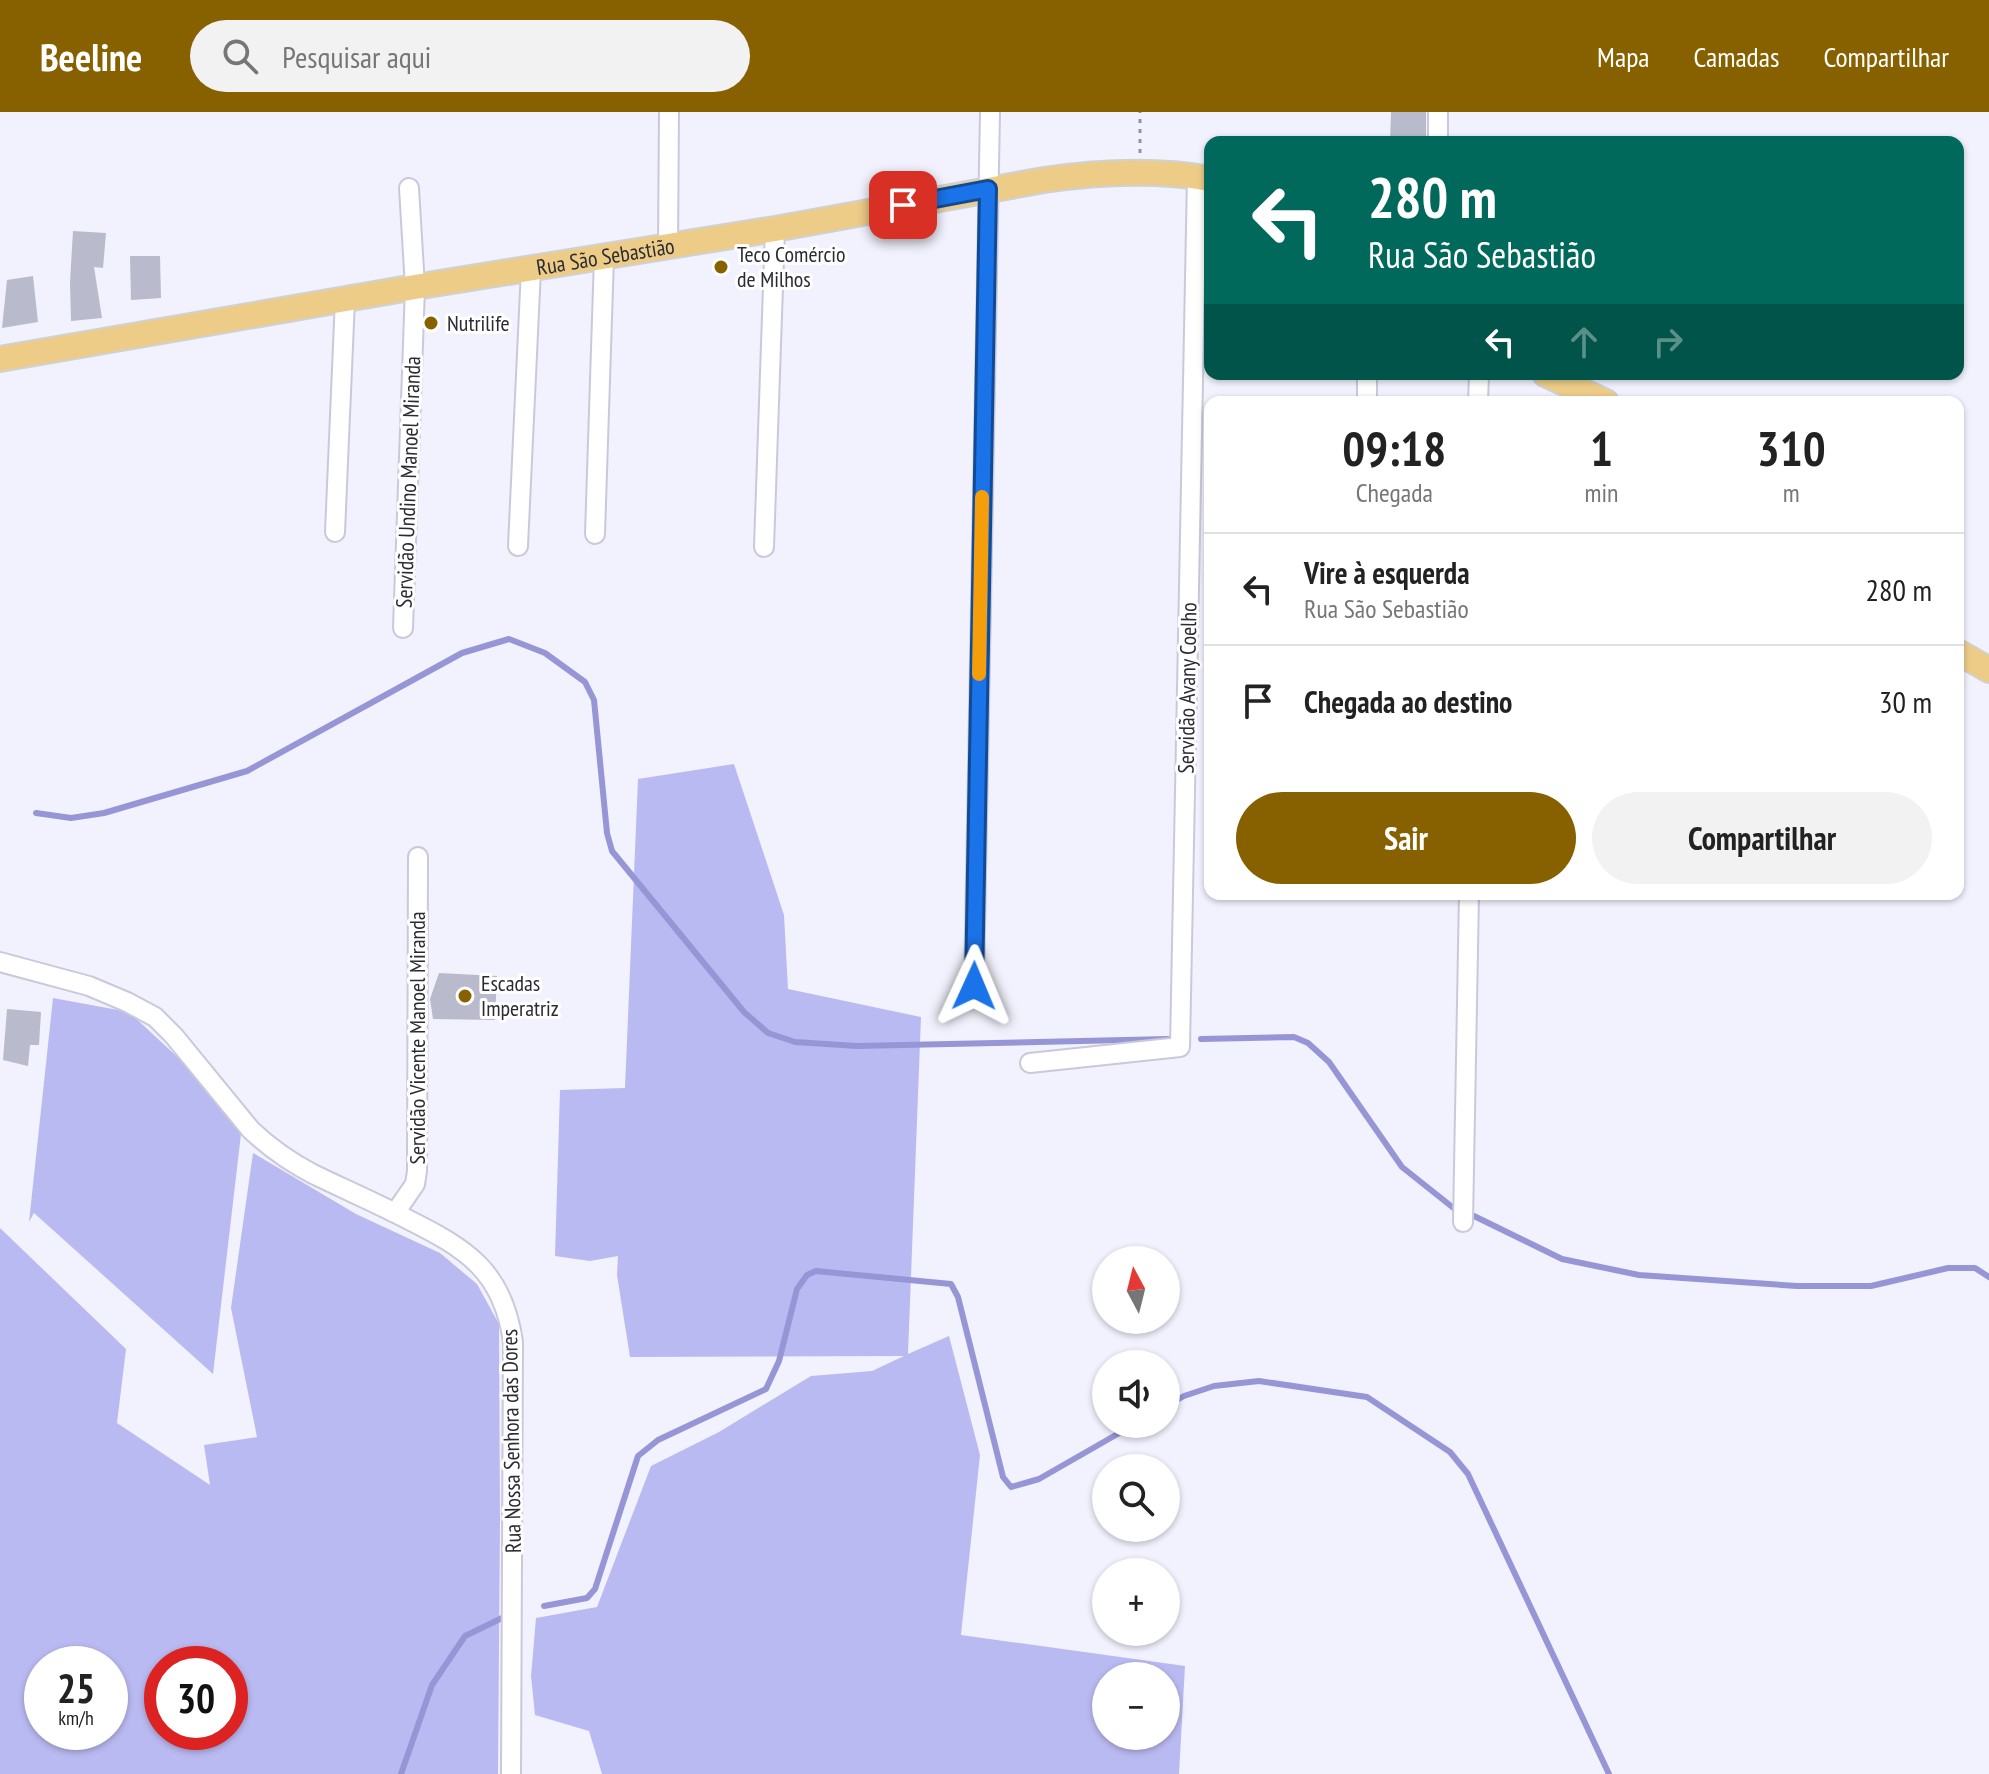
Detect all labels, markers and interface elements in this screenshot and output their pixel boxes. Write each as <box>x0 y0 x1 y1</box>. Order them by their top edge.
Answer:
search box <box>190 20 750 92</box>
text: Beeline <box>40 32 142 81</box>
icon: search <box>218 34 262 78</box>
text: Pesquisar aqui <box>282 37 431 76</box>
text: Mapa <box>1597 38 1650 75</box>
text: Camadas <box>1694 38 1779 75</box>
text: Compartilhar <box>1823 38 1949 75</box>
text: 280 m <box>1368 161 1497 233</box>
icon: left <box>1236 168 1340 272</box>
pin <box>869 171 937 239</box>
icon: arrive <box>881 183 925 227</box>
street label: Rua São Sebastião <box>534 231 676 281</box>
text: Rua São Sebastião <box>1368 231 1596 278</box>
place label: Teco Comércio de Milhos <box>737 240 846 293</box>
marker: Teco Comércio de Milhos <box>712 258 730 276</box>
place label: Nutrilife <box>447 309 510 337</box>
marker: Nutrilife <box>422 314 440 332</box>
icon: left <box>1478 320 1522 364</box>
icon: ahead <box>1562 320 1606 364</box>
icon: right <box>1646 320 1690 364</box>
street label: Servidão Undino Manoel Miranda <box>390 356 426 608</box>
text: 09:18 <box>1342 417 1446 479</box>
text: 1 <box>1590 417 1613 479</box>
text: 310 <box>1757 417 1826 479</box>
text: Chegada <box>1356 476 1433 509</box>
text: min <box>1584 476 1618 509</box>
text: m <box>1783 476 1800 509</box>
text: Vire à esquerda <box>1304 553 1470 592</box>
icon: left <box>1236 567 1280 611</box>
text: 280 m <box>1866 570 1932 609</box>
text: Rua São Sebastião <box>1304 592 1469 625</box>
street label: Servidão Avany Coelho <box>1172 602 1202 774</box>
icon: arrive <box>1236 679 1280 723</box>
text: Chegada ao destino <box>1304 682 1512 721</box>
text: 30 m <box>1879 682 1932 721</box>
button: Sair <box>1236 792 1576 884</box>
button: Compartilhar <box>1592 792 1932 884</box>
street label: Servidão Vicente Manoel Miranda <box>403 911 431 1165</box>
position arrow <box>932 944 1016 1028</box>
place label: Escadas Imperatriz <box>481 969 559 1022</box>
marker: Escadas Imperatriz <box>456 987 474 1005</box>
north arrow <box>1092 1246 1180 1334</box>
map controls <box>1092 1246 1180 1750</box>
street label: Rua Nossa Senhora das Dores <box>495 1329 527 1553</box>
button: sound <box>1092 1350 1180 1438</box>
button: search <box>1092 1454 1180 1542</box>
button: + <box>1092 1558 1180 1646</box>
speed limit sign: 30 <box>144 1646 248 1750</box>
text: 25 <box>57 1662 95 1714</box>
button: − <box>1092 1662 1180 1750</box>
text: km/h <box>58 1705 94 1731</box>

